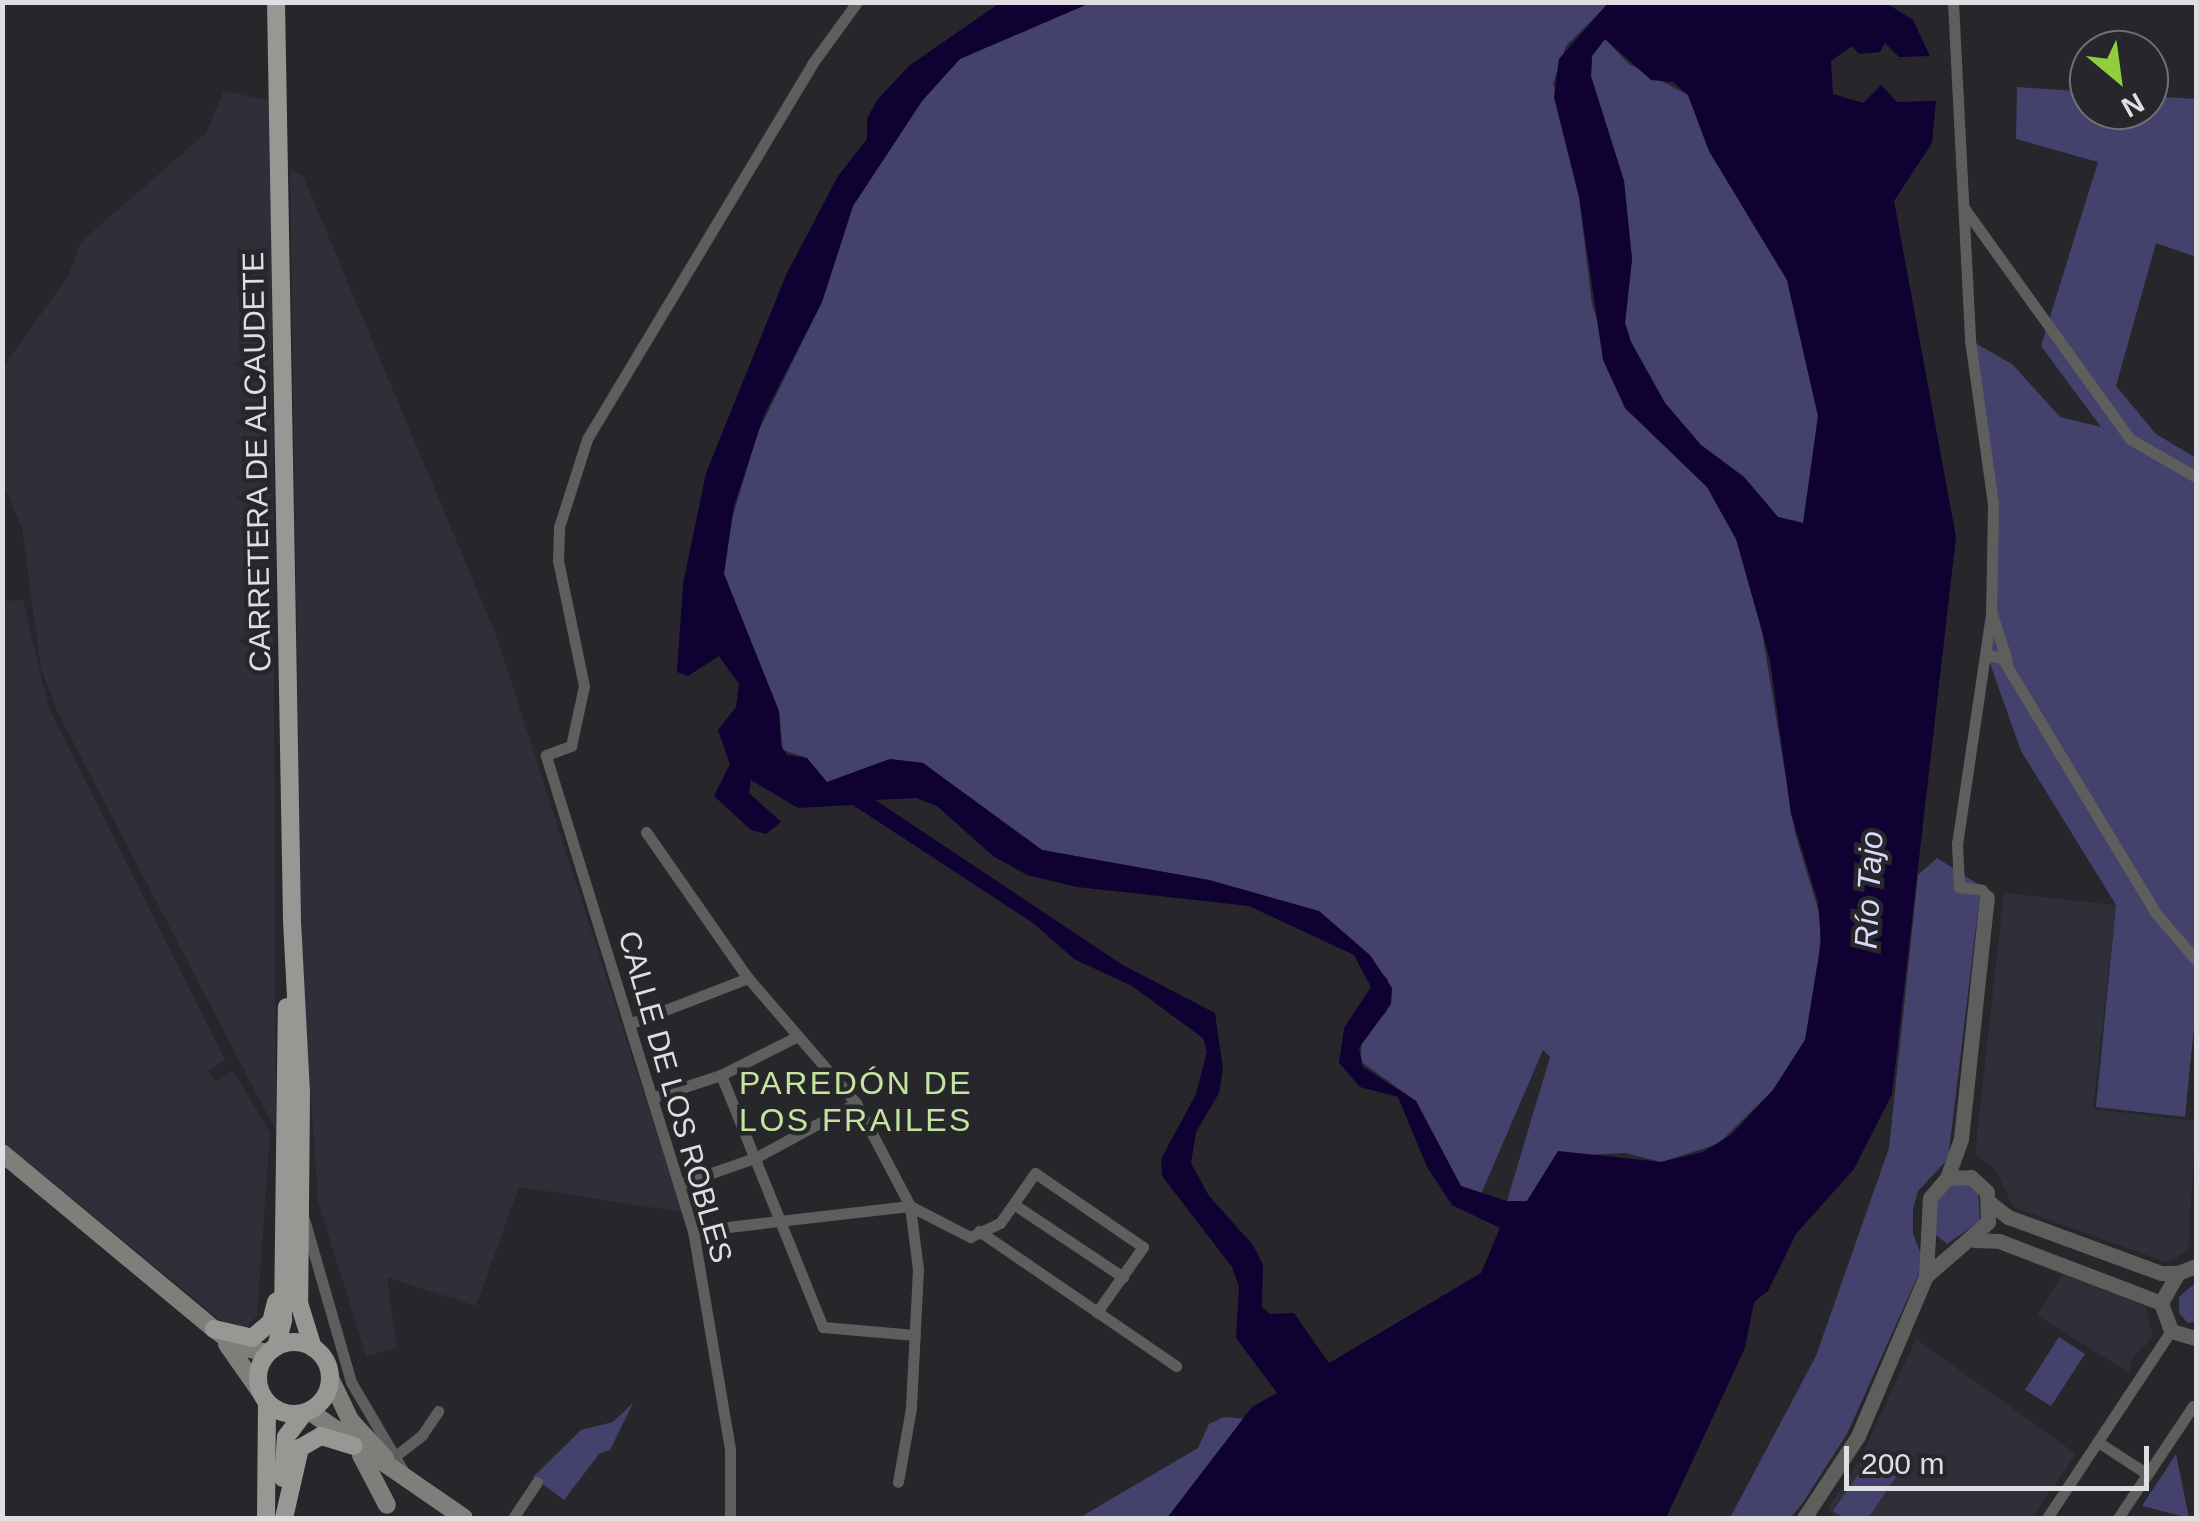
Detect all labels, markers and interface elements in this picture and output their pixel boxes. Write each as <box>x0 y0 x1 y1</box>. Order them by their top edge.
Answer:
north arrow <box>2069 30 2169 130</box>
text: N <box>2116 86 2149 123</box>
street label: CARRETERA DE ALCAUDETE <box>235 250 279 674</box>
water label: Río Tajo <box>1847 830 1891 950</box>
street label: CALLE DE LOS ROBLES <box>610 927 740 1267</box>
district label: PAREDÓN DE LOS FRAILES <box>739 1065 973 1140</box>
scale bar <box>1849 1426 2154 1488</box>
text: 200 m <box>1861 1447 1944 1480</box>

